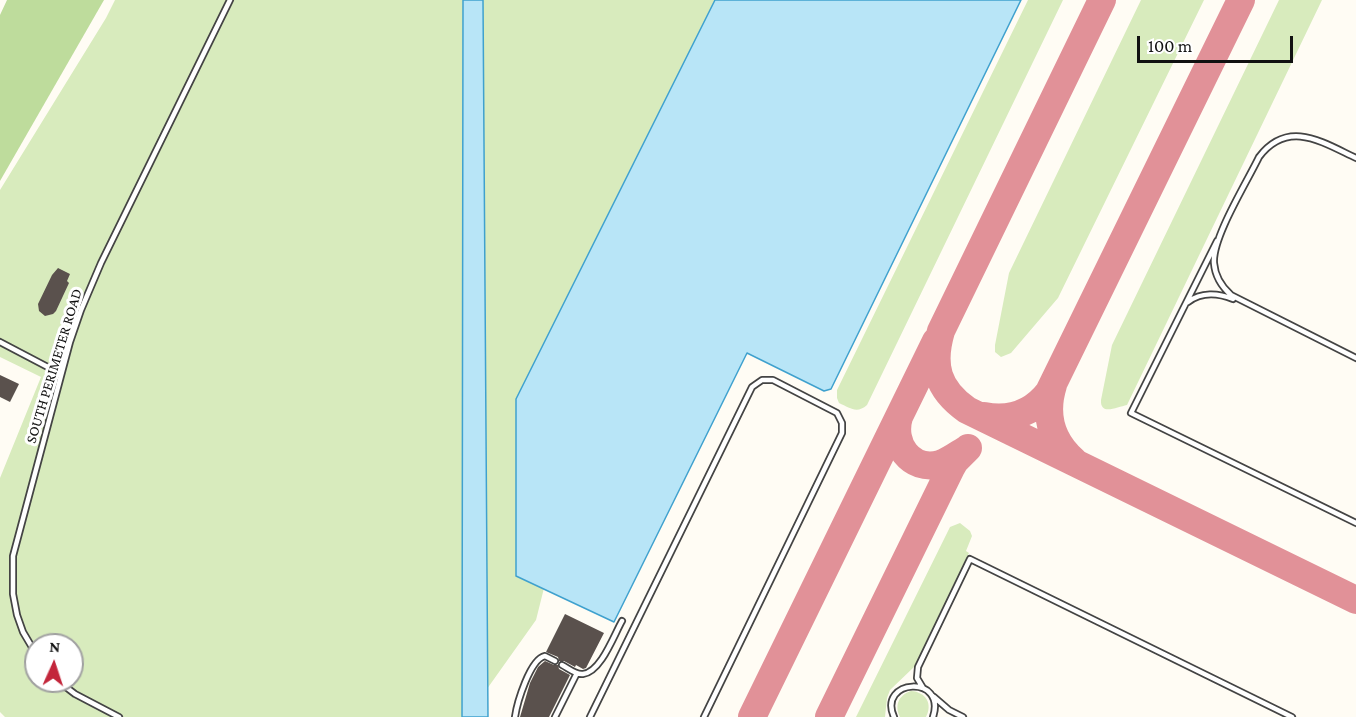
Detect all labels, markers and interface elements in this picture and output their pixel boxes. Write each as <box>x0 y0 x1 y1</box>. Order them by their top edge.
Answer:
scale bar <box>1140 24 1296 62</box>
text: 100 m <box>1148 36 1192 56</box>
street label: SOUTH PERIMETER ROAD <box>22 286 86 446</box>
north arrow <box>24 633 84 693</box>
text: N <box>49 638 61 655</box>

